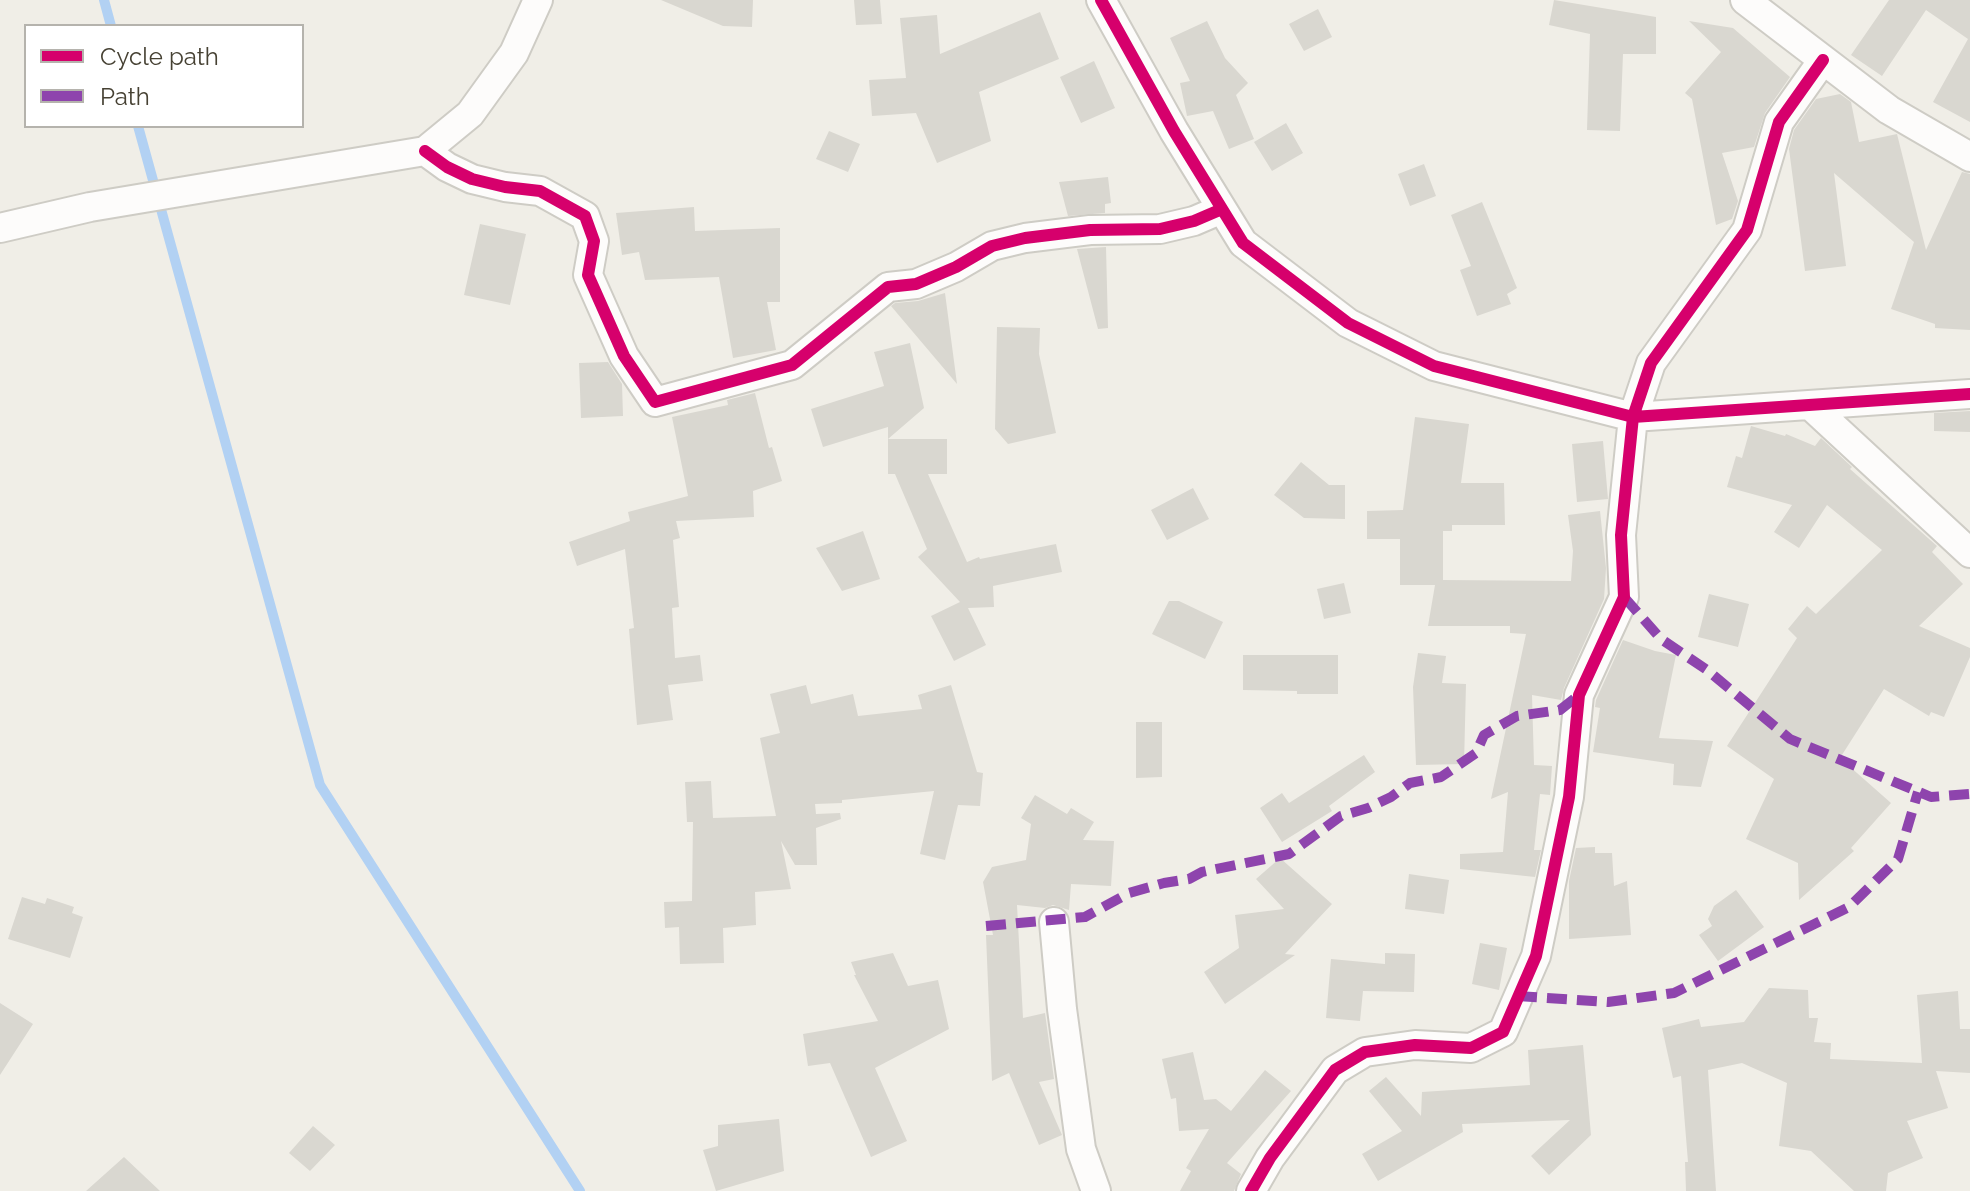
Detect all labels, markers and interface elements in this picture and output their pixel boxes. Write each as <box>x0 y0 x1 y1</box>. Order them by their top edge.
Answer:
legend <box>24 24 304 128</box>
text: Cycle path <box>100 42 219 71</box>
text: Path <box>100 82 150 111</box>

